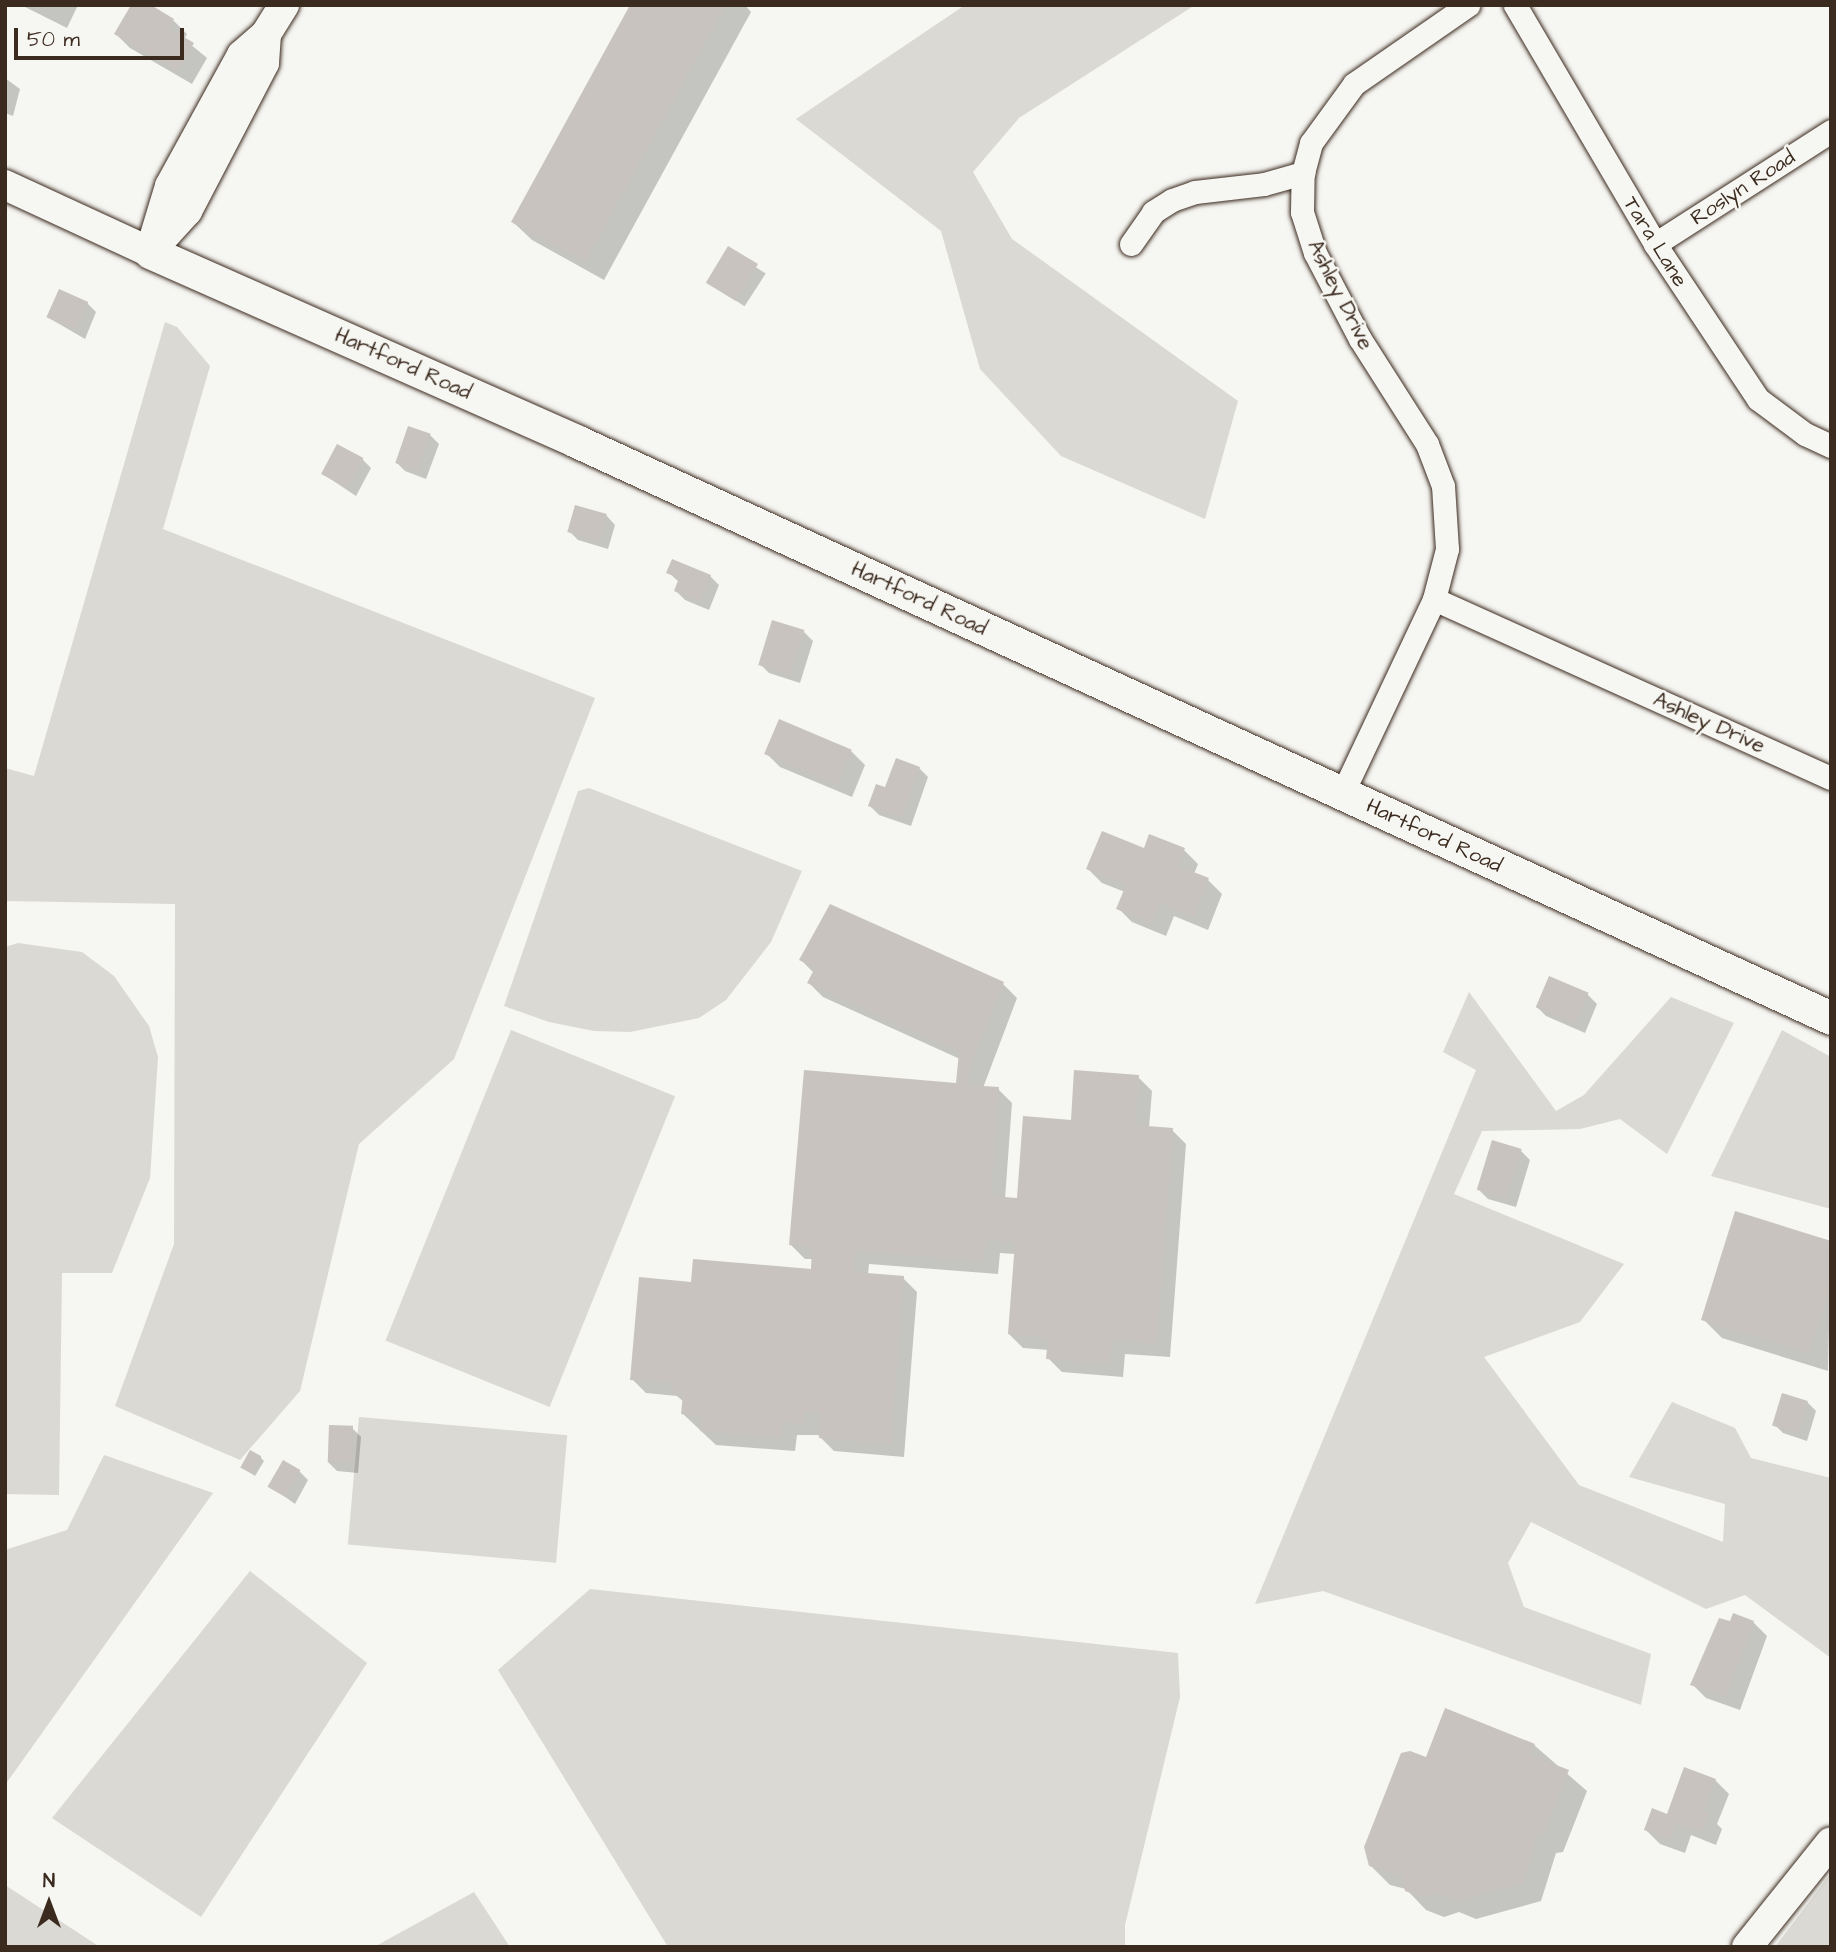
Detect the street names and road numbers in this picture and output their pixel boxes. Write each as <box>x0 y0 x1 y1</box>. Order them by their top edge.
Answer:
street label: Roslyn Road <box>1686 145 1800 231</box>
street label: Tara Lane <box>1617 192 1693 292</box>
street label: Ashley Drive <box>1302 236 1378 354</box>
street label: Hartford Road <box>331 323 475 405</box>
street label: Hartford Road <box>847 557 991 641</box>
street label: Ashley Drive <box>1649 687 1769 759</box>
street label: Hartford Road <box>1362 794 1506 878</box>

